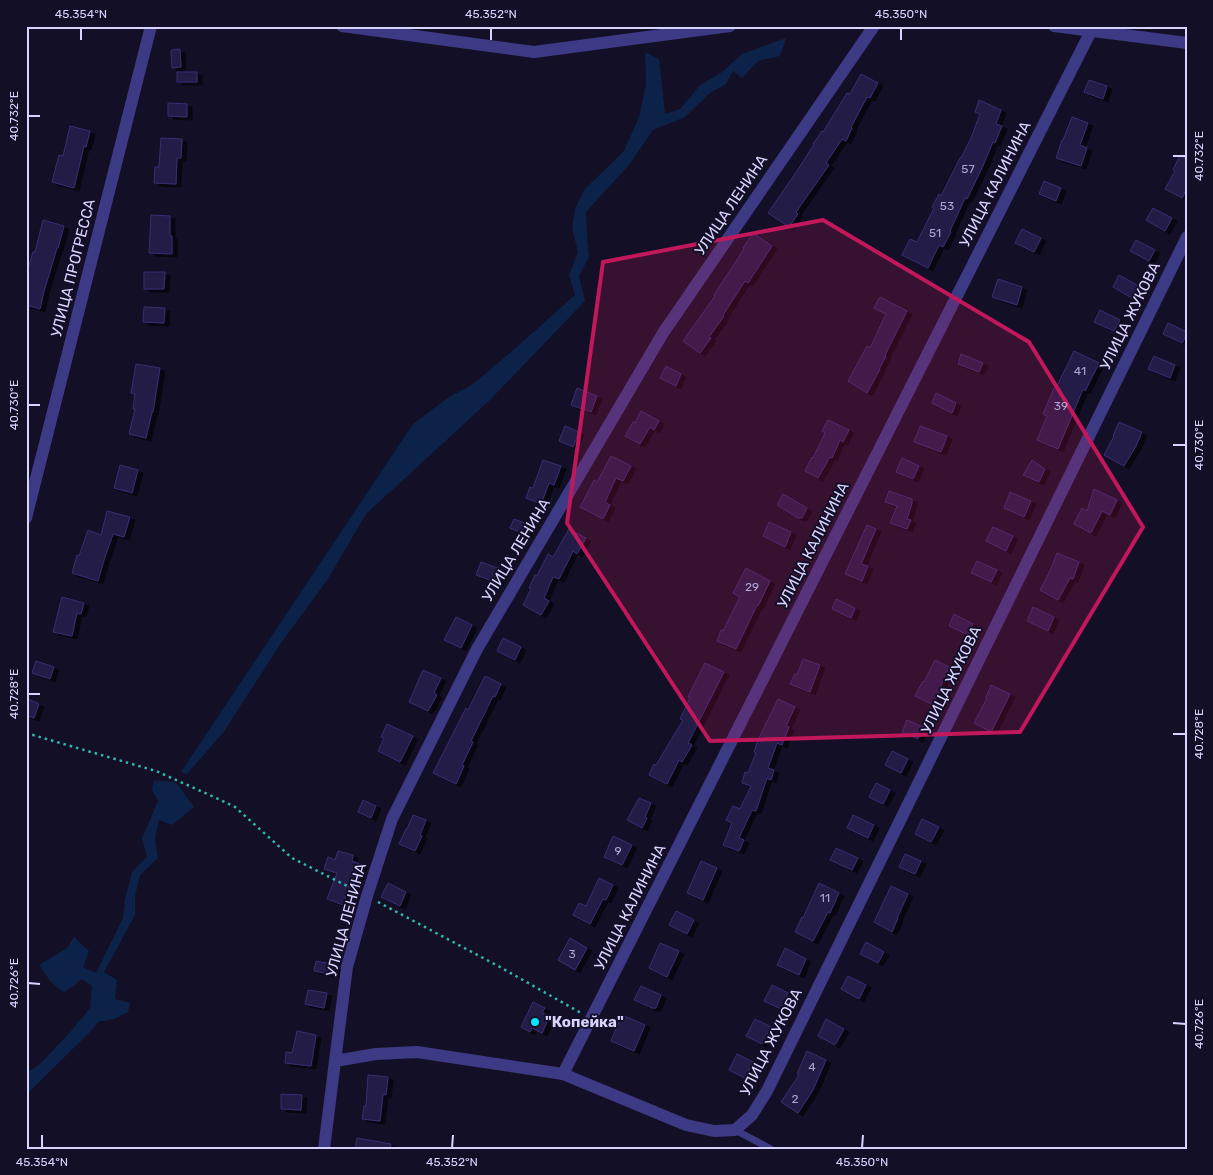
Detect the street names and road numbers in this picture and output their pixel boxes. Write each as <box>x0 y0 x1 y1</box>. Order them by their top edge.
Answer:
street label: УЛИЦА КАЛИНИНА <box>955 118 1035 250</box>
street label: УЛИЦА ЛЕНИНА <box>691 151 771 259</box>
street label: УЛИЦА ПРОГРЕССА <box>47 197 99 339</box>
street label: УЛИЦА ЖУКОВА <box>1096 259 1164 373</box>
street label: УЛИЦА КАЛИНИНА <box>773 479 853 611</box>
street label: УЛИЦА ЛЕНИНА <box>478 495 554 605</box>
street label: УЛИЦА ЖУКОВА <box>917 623 985 737</box>
street label: УЛИЦА КАЛИНИНА <box>590 841 670 973</box>
street label: УЛИЦА ЛЕНИНА <box>322 861 370 979</box>
street label: УЛИЦА ЖУКОВА <box>736 985 806 1099</box>

